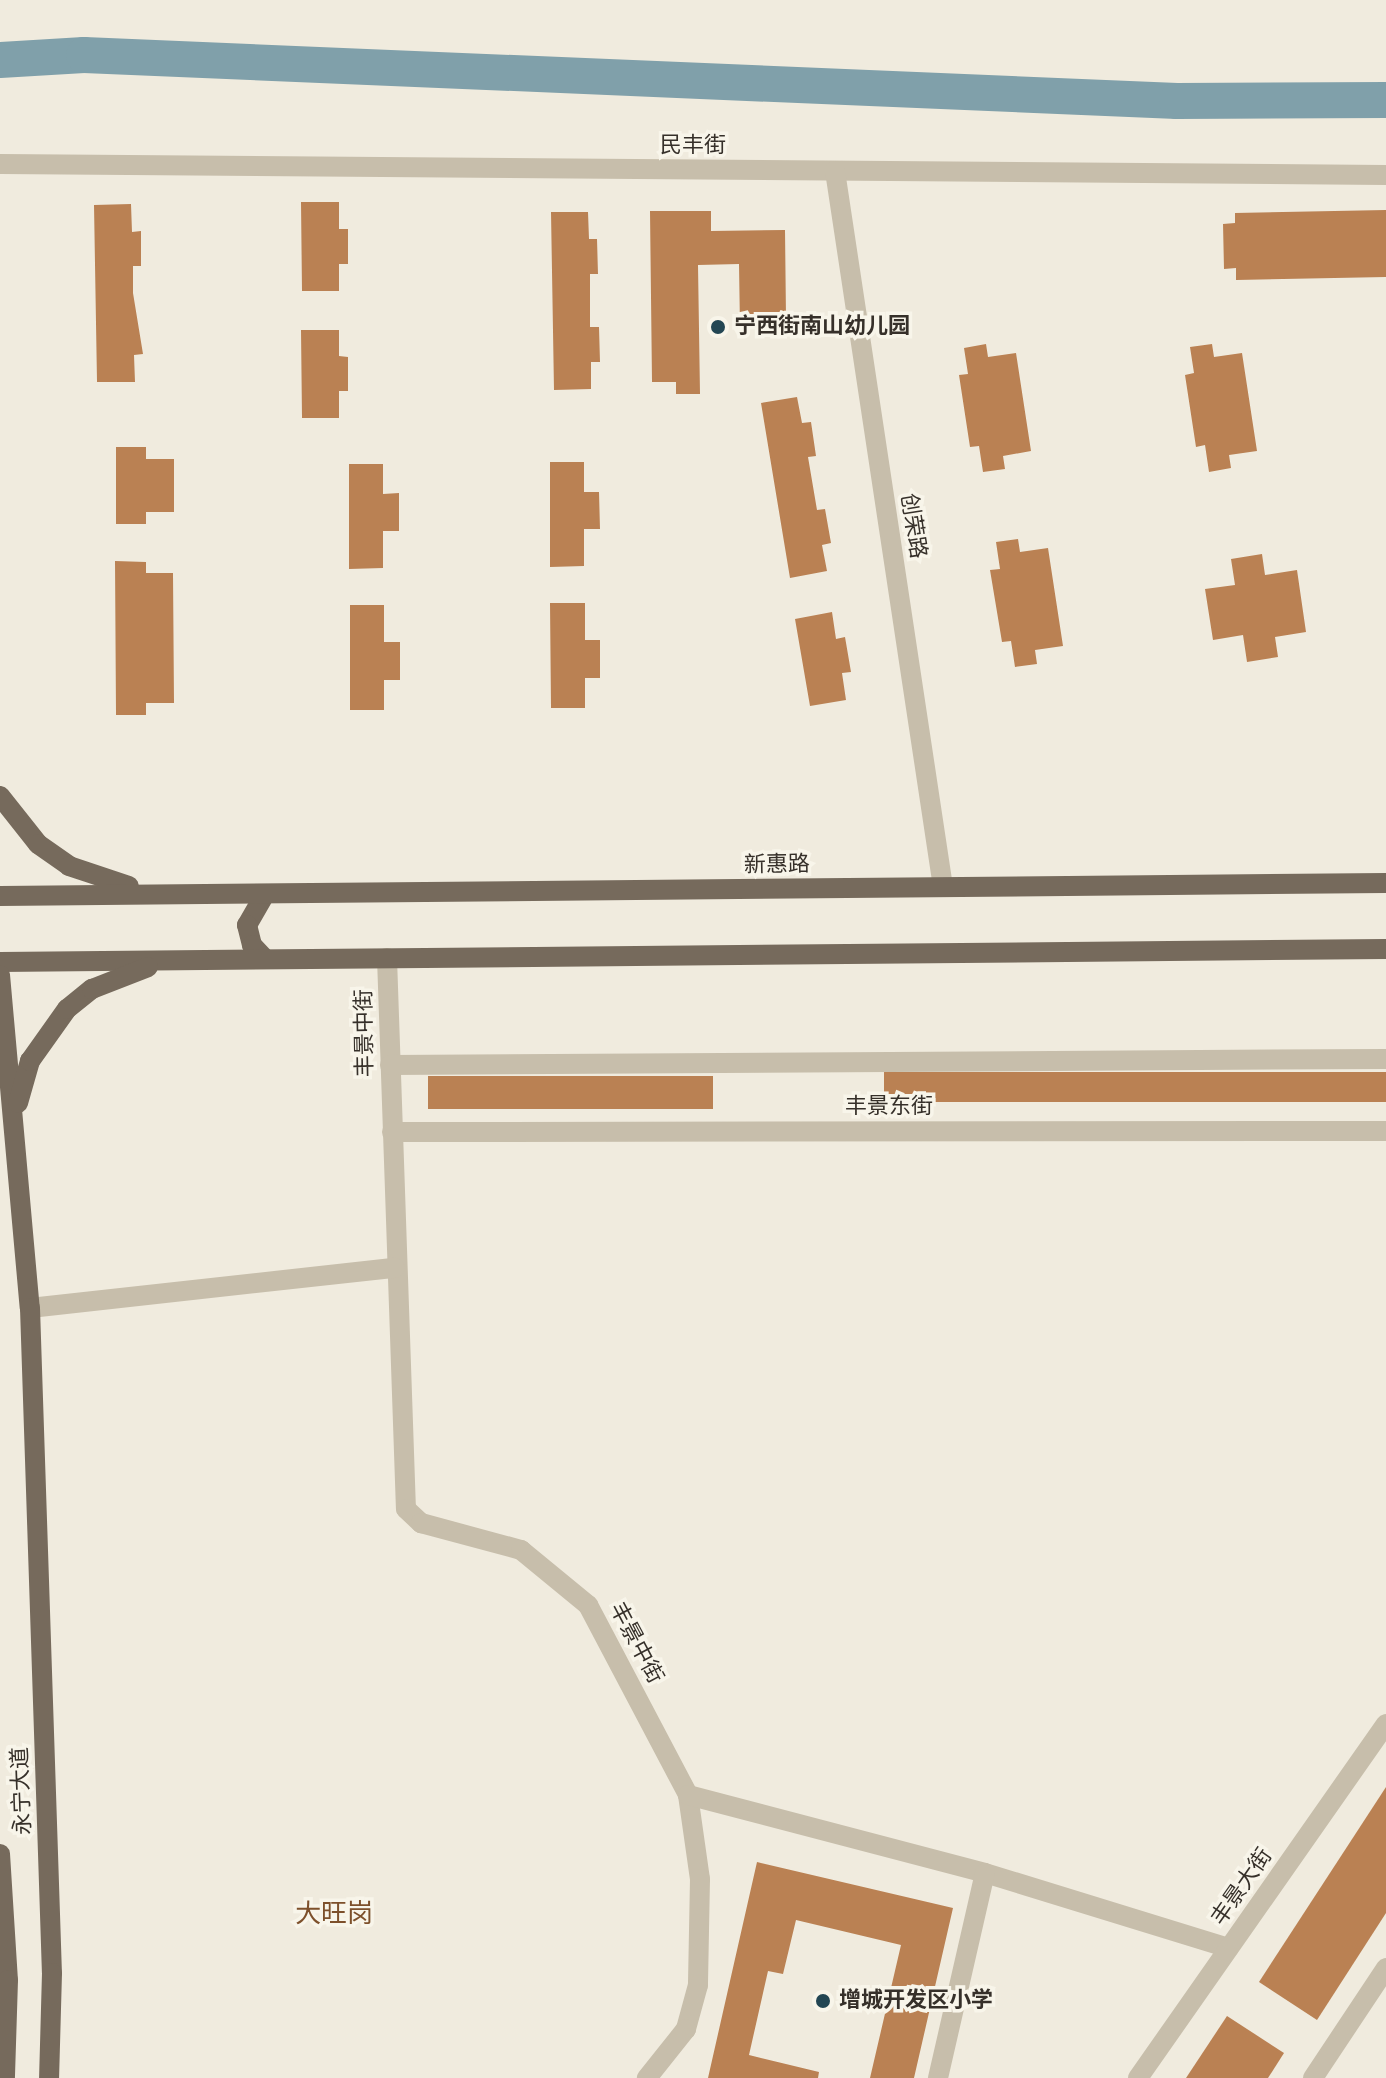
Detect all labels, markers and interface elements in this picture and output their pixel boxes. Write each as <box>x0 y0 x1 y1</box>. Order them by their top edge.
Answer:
street label: 民丰街 <box>660 133 726 159</box>
place label: 宁西街南山幼儿园 <box>734 314 910 340</box>
marker: 宁西街南山幼儿园 <box>709 318 727 336</box>
street label: 创荣路 <box>895 491 931 561</box>
street label: 新惠路 <box>744 851 810 879</box>
street label: 丰景中街 <box>351 989 379 1077</box>
street label: 丰景东街 <box>845 1094 933 1120</box>
street label: 丰景中街 <box>604 1598 668 1688</box>
street label: 永宁大道 <box>7 1747 37 1835</box>
street label: 丰景大街 <box>1206 1843 1278 1931</box>
district label: 大旺岗 <box>295 1898 373 1930</box>
place label: 增城开发区小学 <box>839 1988 993 2014</box>
marker: 增城开发区小学 <box>814 1992 832 2010</box>

